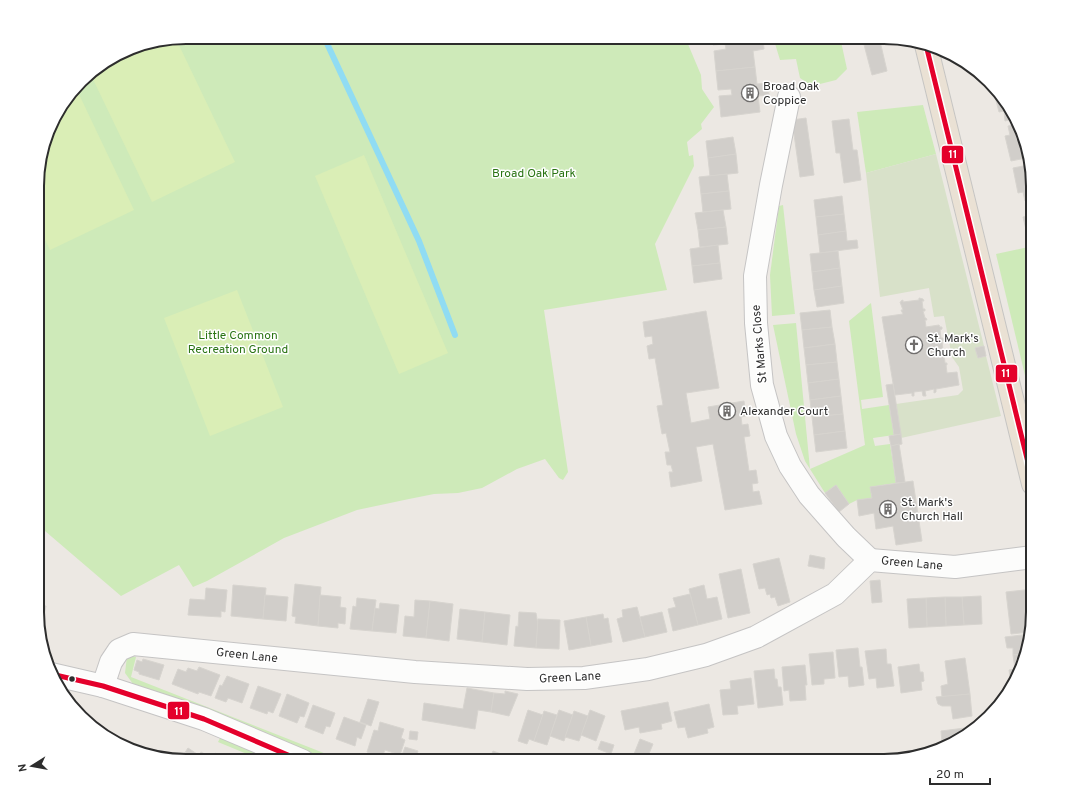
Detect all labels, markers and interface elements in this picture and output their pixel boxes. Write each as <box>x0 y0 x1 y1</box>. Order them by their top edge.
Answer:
place label: Broad Oak Coppice <box>763 79 819 109</box>
building icon: Broad Oak Coppice <box>740 83 760 103</box>
line badge: 11 <box>941 145 964 164</box>
text: 11 <box>949 148 957 162</box>
park label: Broad Oak Park <box>492 166 576 182</box>
street label: St Marks Close <box>749 304 771 384</box>
park label: Little Common Recreation Ground <box>188 328 288 358</box>
place label: St. Mark's Church <box>927 331 979 361</box>
church icon: St. Mark's Church <box>904 335 924 355</box>
line badge: 11 <box>995 364 1018 383</box>
text: 11 <box>1002 367 1010 381</box>
building icon: Alexander Court <box>717 401 737 421</box>
place label: Alexander Court <box>740 404 828 420</box>
place label: St. Mark's Church Hall <box>901 495 963 525</box>
building icon: St. Mark's Church Hall <box>878 499 898 519</box>
street label: Green Lane <box>880 553 944 575</box>
street label: Green Lane <box>215 645 279 667</box>
street label: Green Lane <box>539 668 601 688</box>
unlabelled marker <box>67 674 77 684</box>
line badge: 11 <box>167 701 190 720</box>
text: 11 <box>175 705 183 719</box>
north arrow <box>12 746 52 786</box>
scale bar <box>930 760 990 786</box>
text: N <box>16 763 31 773</box>
text: 20 m <box>936 767 964 783</box>

